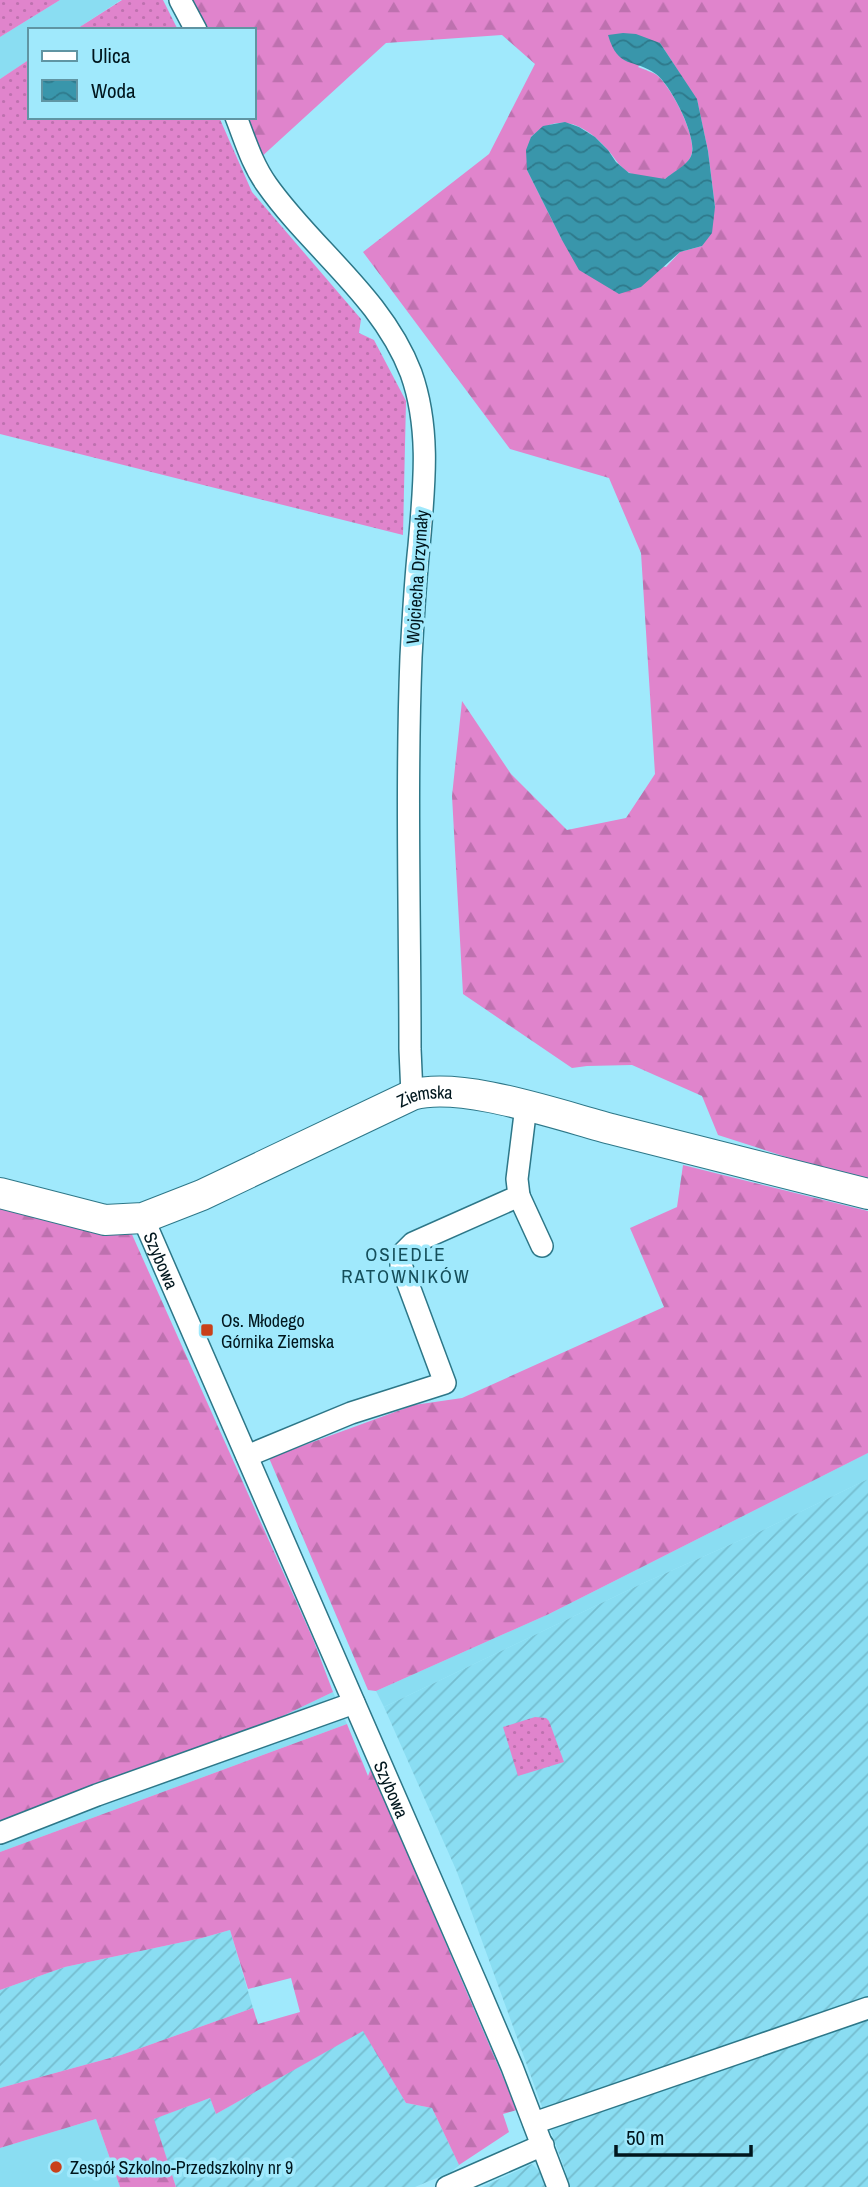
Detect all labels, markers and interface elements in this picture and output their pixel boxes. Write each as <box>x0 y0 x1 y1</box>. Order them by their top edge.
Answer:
legend <box>28 28 256 119</box>
text: Ulica <box>91 41 131 70</box>
text: Woda <box>91 76 136 105</box>
street label: Wojciecha Drzymały <box>400 509 434 645</box>
street label: Ziemska <box>392 1079 453 1113</box>
street label: Szybowa <box>138 1228 185 1293</box>
district label: OSIEDLE RATOWNIKÓW <box>341 1241 471 1289</box>
place label: Os. Młodego Górnika Ziemska <box>221 1308 334 1354</box>
marker: Os. Młodego Górnika Ziemska <box>199 1322 215 1338</box>
street label: Szybowa <box>368 1757 415 1822</box>
scale bar <box>616 2114 751 2158</box>
text: 50 m <box>626 2123 664 2152</box>
place label: Zespół Szkolno-Przedszkolny nr 9 <box>70 2155 293 2180</box>
marker: Zespół Szkolno-Przedszkolny nr 9 <box>48 2159 64 2175</box>

